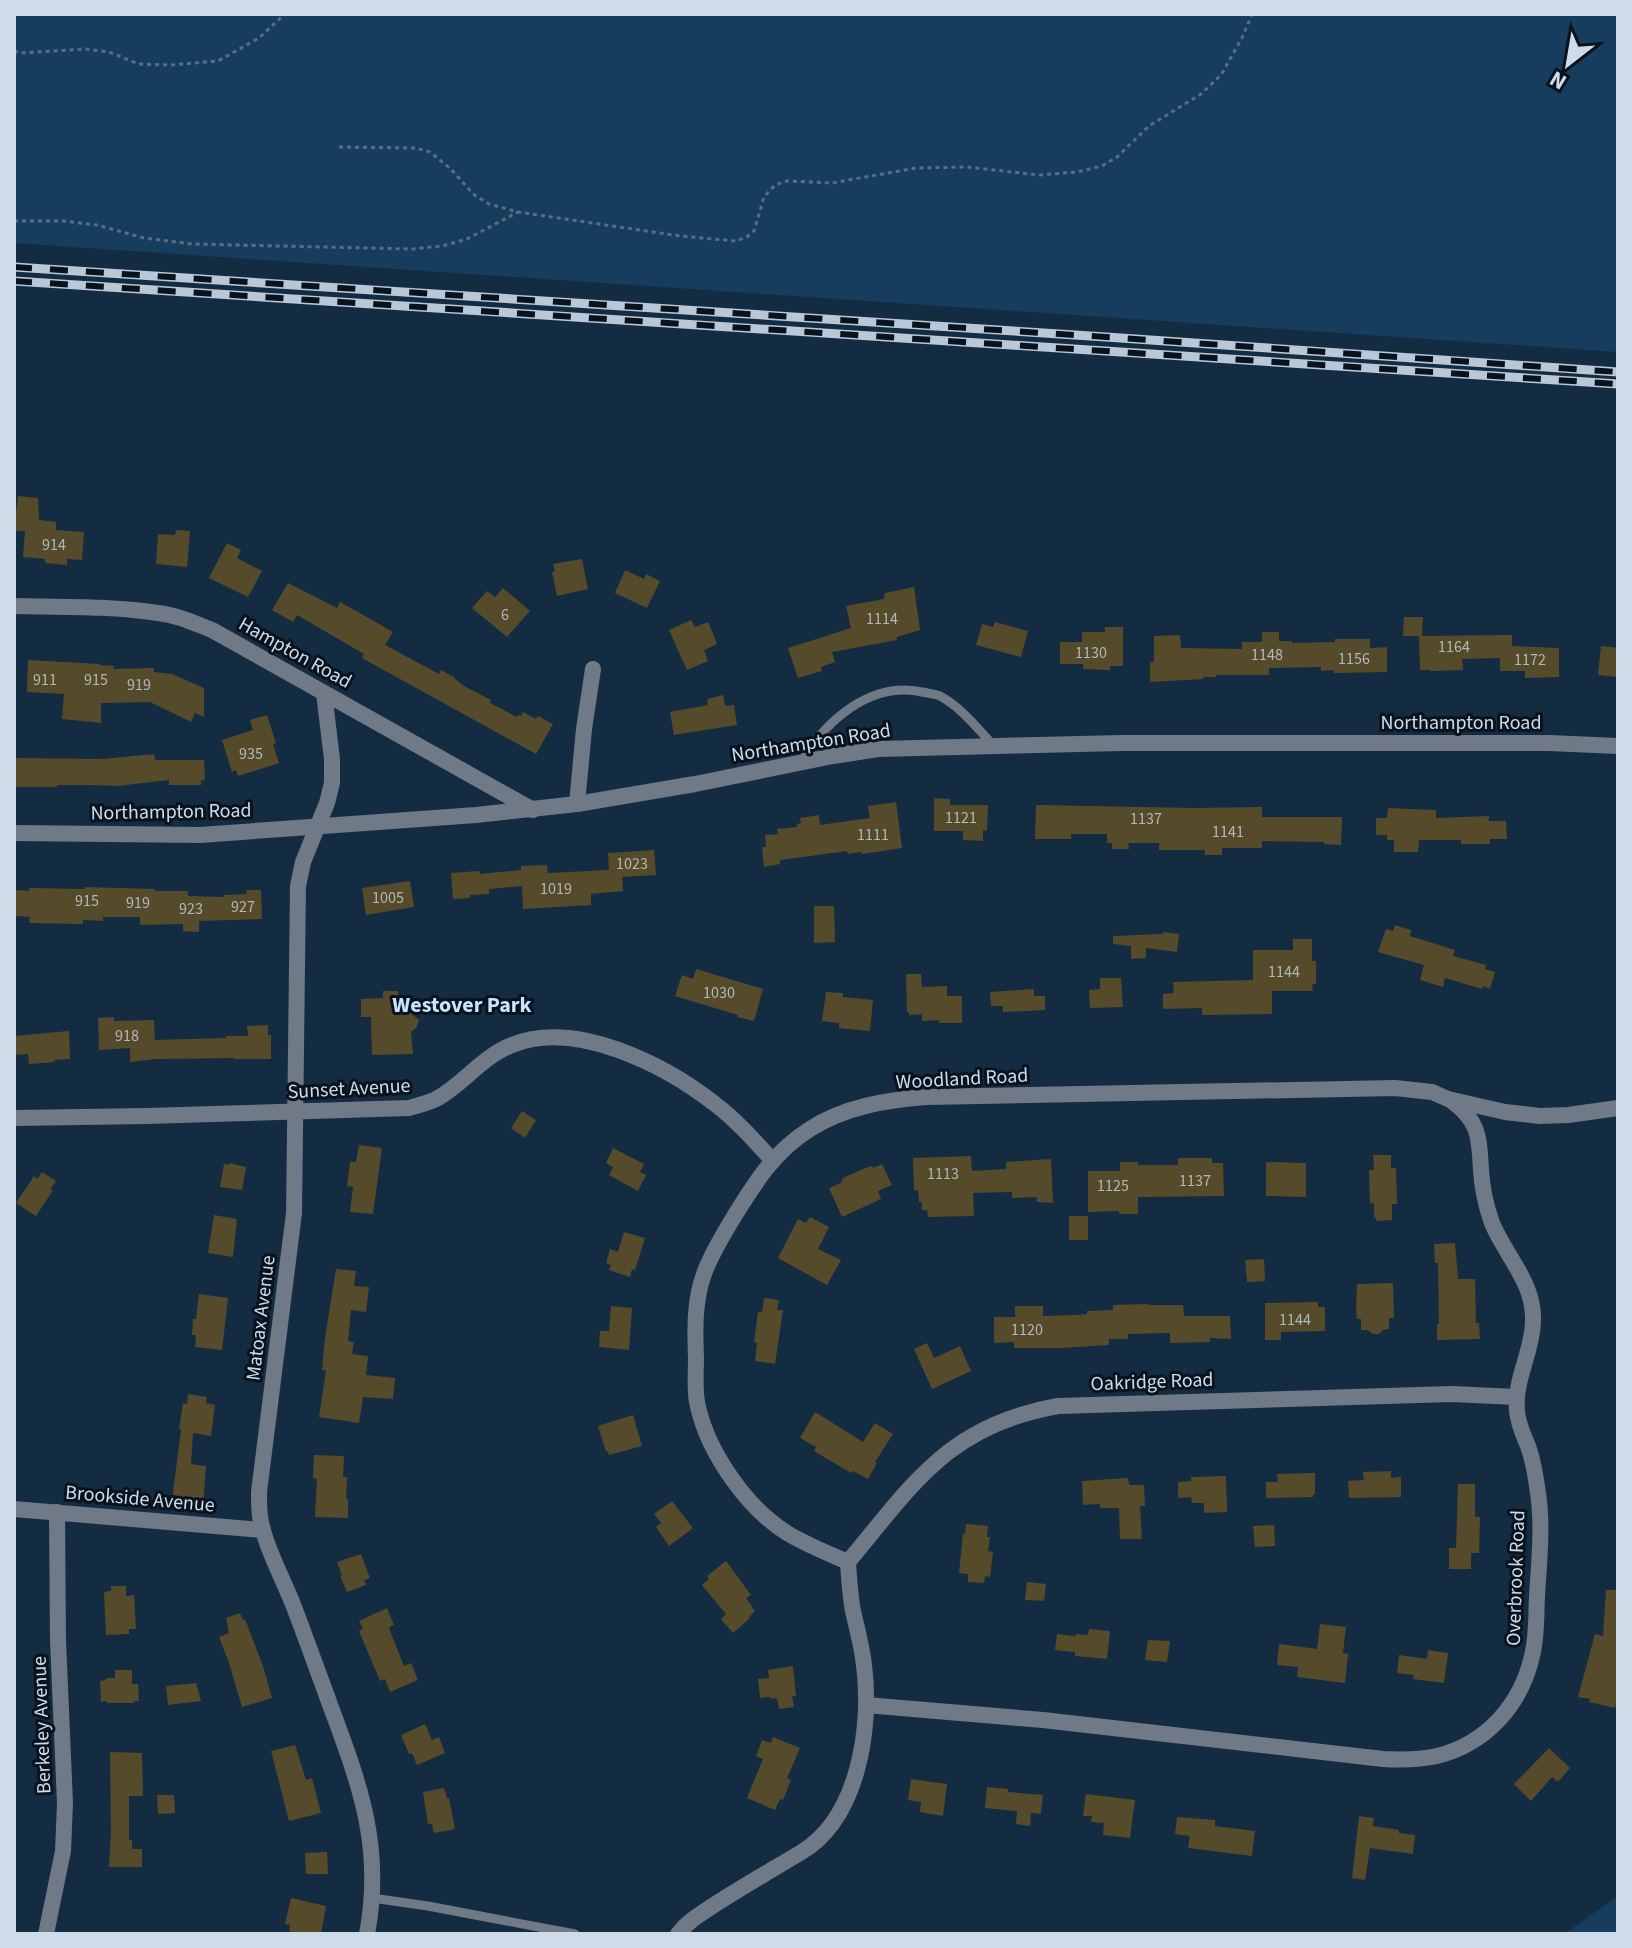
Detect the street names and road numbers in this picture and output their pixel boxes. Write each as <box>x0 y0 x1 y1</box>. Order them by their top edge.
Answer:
street label: Hampton Road <box>233 610 357 696</box>
street label: Northampton Road <box>1381 709 1541 737</box>
street label: Northampton Road <box>729 717 893 769</box>
street label: Northampton Road <box>90 797 252 827</box>
street label: Woodland Road <box>895 1062 1029 1096</box>
street label: Sunset Avenue <box>287 1072 411 1106</box>
street label: Matoax Avenue <box>239 1254 283 1382</box>
street label: Oakridge Road <box>1090 1366 1214 1398</box>
street label: Brookside Avenue <box>64 1479 216 1519</box>
street label: Overbrook Road <box>1500 1510 1532 1646</box>
street label: Berkeley Avenue <box>26 1655 58 1795</box>

